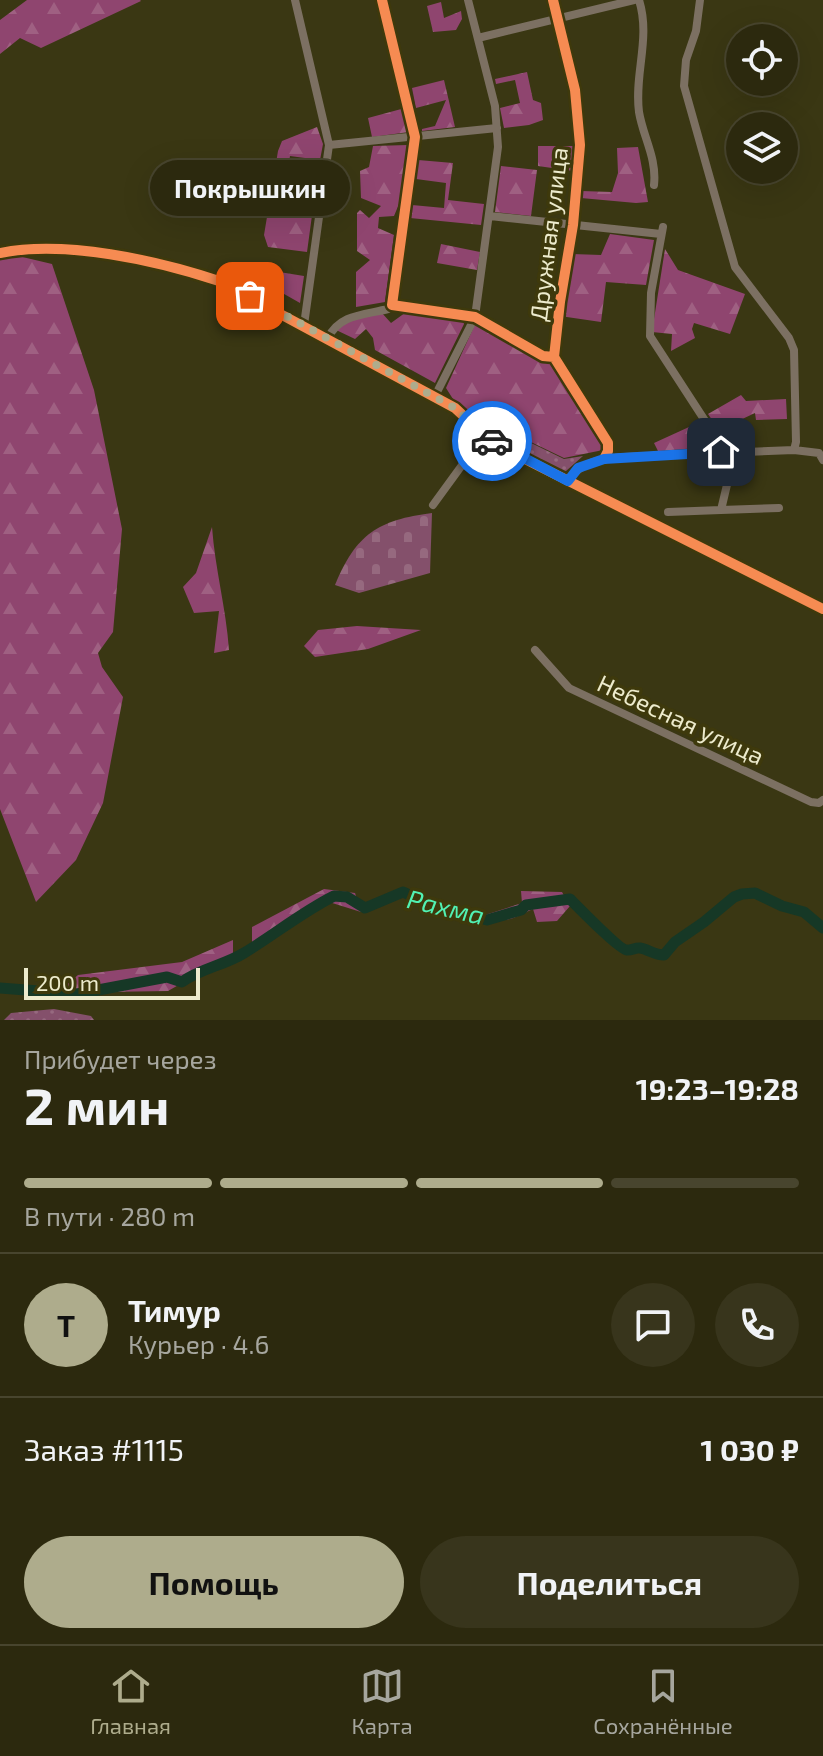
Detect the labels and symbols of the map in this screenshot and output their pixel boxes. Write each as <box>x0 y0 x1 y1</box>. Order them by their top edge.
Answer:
street label: Дружная улица <box>523 145 574 323</box>
callout: Покрышкин <box>150 160 350 216</box>
pin <box>216 262 284 330</box>
courier <box>452 401 532 481</box>
pin <box>687 418 755 486</box>
street label: Небесная улица <box>593 668 769 771</box>
water label: Рахма <box>404 882 488 930</box>
scale bar <box>24 964 200 1000</box>

